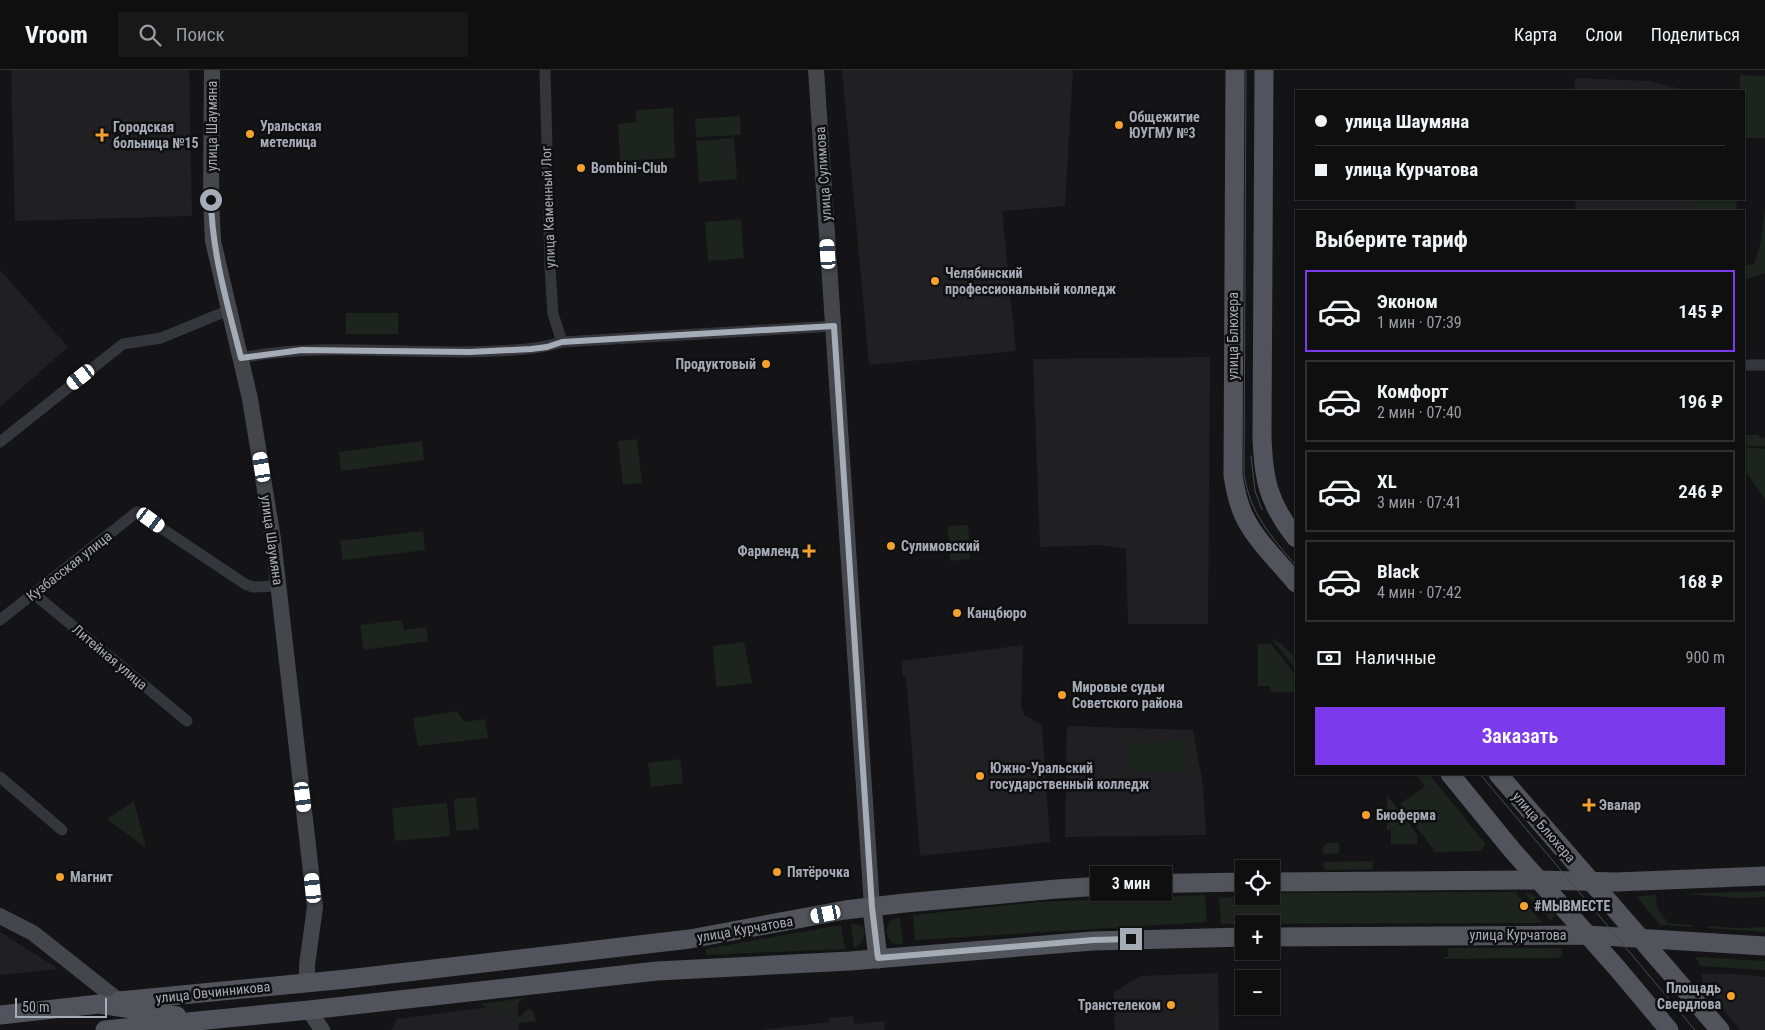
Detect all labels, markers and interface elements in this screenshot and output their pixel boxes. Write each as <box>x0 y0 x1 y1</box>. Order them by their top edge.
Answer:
search box <box>118 12 468 57</box>
text: Vroom <box>25 21 88 49</box>
icon: search <box>136 21 164 49</box>
text: Поиск <box>176 23 225 46</box>
text: Карта <box>1514 24 1557 45</box>
text: Слои <box>1585 24 1623 45</box>
text: Поделиться <box>1651 24 1740 45</box>
street label: улица Шаумяна <box>204 81 220 171</box>
place label: Общежитие ЮУГМУ №3 <box>1129 109 1200 141</box>
text: улица Шаумяна <box>1345 110 1469 133</box>
place label: Уральская метелица <box>260 118 322 150</box>
place label: Городская больница №15 <box>113 119 199 151</box>
marker: Общежитие ЮУГМУ №3 <box>1113 119 1125 131</box>
street label: улица Сулимова <box>812 126 834 222</box>
marker: Городская больница №15 <box>95 128 109 142</box>
marker: Уральская метелица <box>244 128 256 140</box>
street label: улица Каменный Лог <box>538 146 558 268</box>
text: улица Курчатова <box>1345 158 1478 181</box>
place label: Bombini-Club <box>591 160 668 176</box>
marker: Bombini-Club <box>575 162 587 174</box>
route start <box>200 189 222 211</box>
text: Выберите тариф <box>1315 227 1468 252</box>
car <box>819 239 836 269</box>
place label: Челябинский профессиональный колледж <box>945 265 1116 297</box>
marker: Челябинский профессиональный колледж <box>929 275 941 287</box>
icon: car <box>1317 289 1362 334</box>
text: Эконом <box>1377 290 1438 313</box>
street label: улица Блюхера <box>1225 292 1241 380</box>
text: 145 ₽ <box>1678 300 1723 323</box>
text: 1 мин · 07:39 <box>1377 313 1462 332</box>
place label: Продуктовый <box>675 356 756 372</box>
marker: Продуктовый <box>760 358 772 370</box>
car <box>64 362 97 392</box>
icon: car <box>1317 379 1362 424</box>
text: Комфорт <box>1377 380 1449 403</box>
text: 196 ₽ <box>1678 390 1723 413</box>
text: 2 мин · 07:40 <box>1377 403 1462 422</box>
car <box>252 451 271 483</box>
icon: car <box>1317 469 1362 514</box>
text: XL <box>1377 470 1397 493</box>
text: 246 ₽ <box>1678 480 1723 503</box>
text: 3 мин · 07:41 <box>1377 493 1462 512</box>
street label: улица Шаумяна <box>258 494 286 586</box>
car <box>134 505 167 535</box>
street label: Кузбасская улица <box>23 528 115 604</box>
place label: Сулимовский <box>901 538 980 554</box>
marker: Сулимовский <box>885 540 897 552</box>
place label: Фармленд <box>737 543 799 559</box>
marker: Фармленд <box>803 545 815 557</box>
icon: car <box>1317 559 1362 604</box>
text: Black <box>1377 560 1419 583</box>
text: 168 ₽ <box>1678 570 1723 593</box>
text: 4 мин · 07:42 <box>1377 583 1462 602</box>
place label: Канцбюро <box>967 605 1027 621</box>
marker: Канцбюро <box>951 607 963 619</box>
street label: Литейная улица <box>69 621 151 693</box>
icon: cash <box>1315 644 1343 672</box>
text: Наличные <box>1355 646 1436 669</box>
text: 900 m <box>1686 648 1725 667</box>
place label: Мировые судьи Советского района <box>1072 679 1183 711</box>
marker: Мировые судьи Советского района <box>1056 689 1068 701</box>
button: Заказать <box>1315 707 1725 765</box>
place label: Южно-Уральский государственный колледж <box>990 760 1150 792</box>
marker: Южно-Уральский государственный колледж <box>974 770 986 782</box>
car <box>293 781 312 813</box>
street label: улица Блюхера <box>1509 789 1579 865</box>
place label: Эвалар <box>1599 797 1641 813</box>
marker: Эвалар <box>1583 799 1595 811</box>
place label: Биоферма <box>1376 807 1436 823</box>
marker: Биоферма <box>1360 809 1372 821</box>
map controls <box>1235 860 1280 1015</box>
button: locate <box>1235 860 1280 905</box>
place label: Пятёрочка <box>787 864 850 880</box>
marker: Пятёрочка <box>771 866 783 878</box>
callout: 3 мин <box>1090 866 1172 902</box>
place label: Магнит <box>70 869 113 885</box>
marker: Магнит <box>54 871 66 883</box>
car <box>303 872 322 904</box>
text: 3 мин <box>1112 874 1150 893</box>
place label: #МЫВМЕСТЕ <box>1534 898 1610 914</box>
marker: #МЫВМЕСТЕ <box>1518 900 1530 912</box>
car <box>809 904 842 924</box>
street label: улица Курчатова <box>696 913 794 945</box>
button: + <box>1235 915 1280 960</box>
street label: улица Курчатова <box>1469 927 1567 943</box>
route end <box>1120 928 1142 950</box>
button: − <box>1235 970 1280 1015</box>
street label: улица Овчинникова <box>155 978 271 1006</box>
place label: Площадь Свердлова <box>1657 980 1721 1012</box>
marker: Площадь Свердлова <box>1725 990 1737 1002</box>
scale bar <box>15 995 108 1018</box>
place label: Транстелеком <box>1078 997 1161 1013</box>
text: 50 m <box>22 999 50 1015</box>
marker: Транстелеком <box>1165 999 1177 1011</box>

